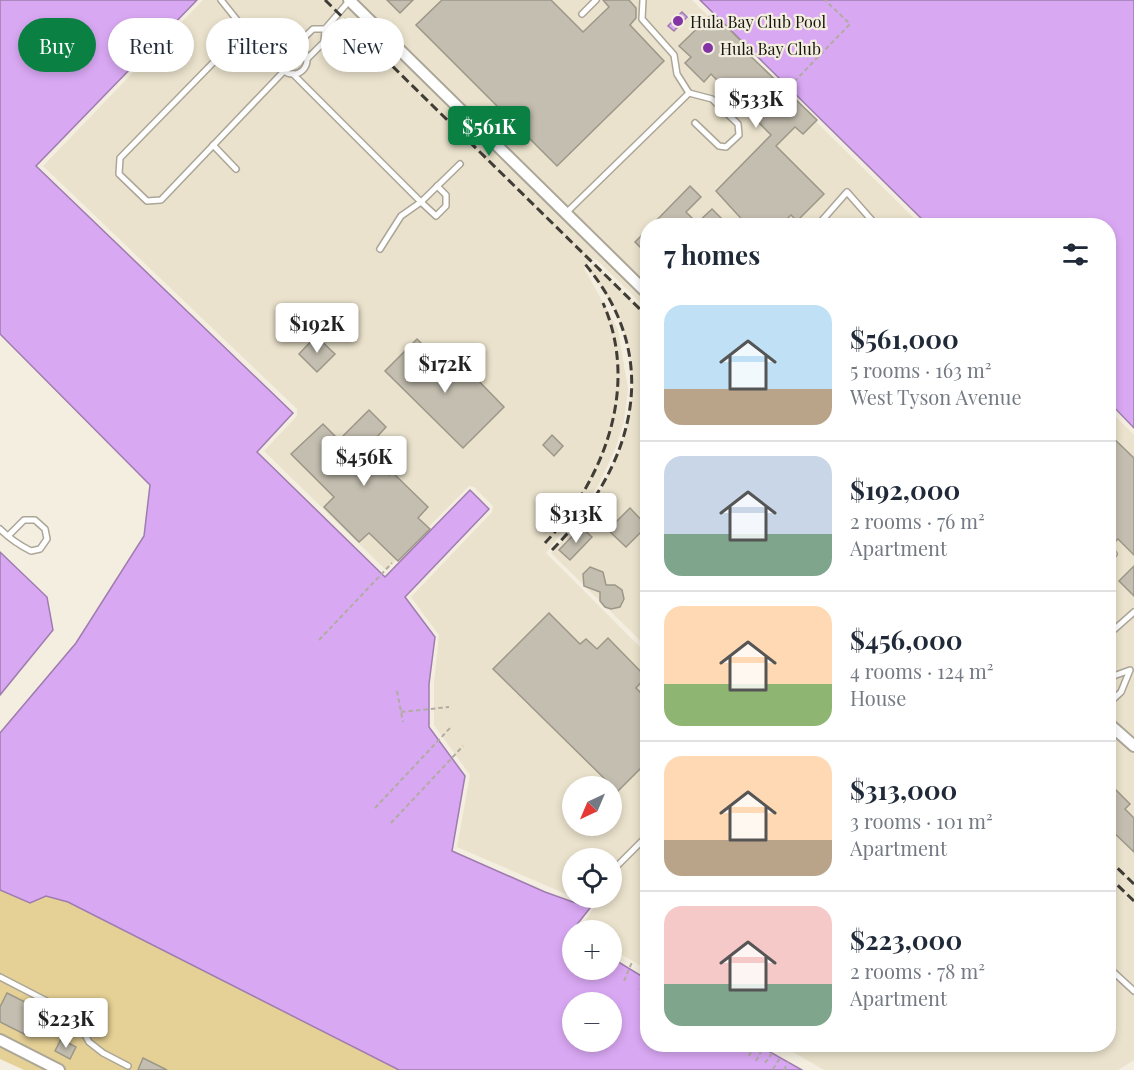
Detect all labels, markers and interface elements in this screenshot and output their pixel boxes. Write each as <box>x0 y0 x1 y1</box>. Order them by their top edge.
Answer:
place label: Hula Bay Club Pool <box>690 11 826 32</box>
marker: Hula Bay Club Pool <box>671 14 685 28</box>
chip: Buy <box>18 18 96 72</box>
chip: Rent <box>108 18 194 72</box>
chip: Filters <box>206 18 309 72</box>
chip: New <box>321 18 404 72</box>
place label: Hula Bay Club <box>720 38 821 59</box>
marker: Hula Bay Club <box>701 41 715 55</box>
pin: $533K <box>714 78 798 129</box>
text: $533K <box>729 84 783 111</box>
pin: $561K <box>447 106 531 157</box>
text: $561K <box>462 112 516 139</box>
text: 7 homes <box>664 237 760 272</box>
icon: filters <box>1059 238 1092 271</box>
pin: $192K <box>275 303 359 354</box>
text: $192K <box>290 309 344 336</box>
text: $561,000 <box>850 321 959 356</box>
icon: home <box>712 329 784 401</box>
pin: $172K <box>403 343 487 394</box>
text: $172K <box>419 349 471 376</box>
text: 5 rooms · 163 m² <box>850 356 992 383</box>
text: West Tyson Avenue <box>850 383 1022 410</box>
pin: $456K <box>322 436 406 487</box>
text: $456K <box>336 442 392 469</box>
text: $192,000 <box>850 472 960 507</box>
icon: home <box>712 480 784 552</box>
pin: $313K <box>534 493 618 544</box>
text: $313K <box>550 499 602 526</box>
text: 2 rooms · 76 m² <box>850 507 985 534</box>
text: Apartment <box>850 534 947 561</box>
text: $456,000 <box>850 622 963 657</box>
icon: home <box>712 630 784 702</box>
text: 4 rooms · 124 m² <box>850 657 994 684</box>
text: House <box>850 684 906 711</box>
text: $313,000 <box>850 772 957 807</box>
north arrow <box>562 776 622 836</box>
map controls <box>562 776 622 1052</box>
icon: home <box>712 780 784 852</box>
text: 3 rooms · 101 m² <box>850 807 993 834</box>
text: Apartment <box>850 834 947 861</box>
button: locate <box>562 848 622 908</box>
button: + <box>562 920 622 980</box>
text: $223,000 <box>850 922 962 957</box>
icon: home <box>712 930 784 1002</box>
text: 2 rooms · 78 m² <box>850 957 985 984</box>
text: Apartment <box>850 984 947 1011</box>
button: − <box>562 992 622 1052</box>
pin: $223K <box>24 998 108 1049</box>
text: $223K <box>38 1004 94 1031</box>

